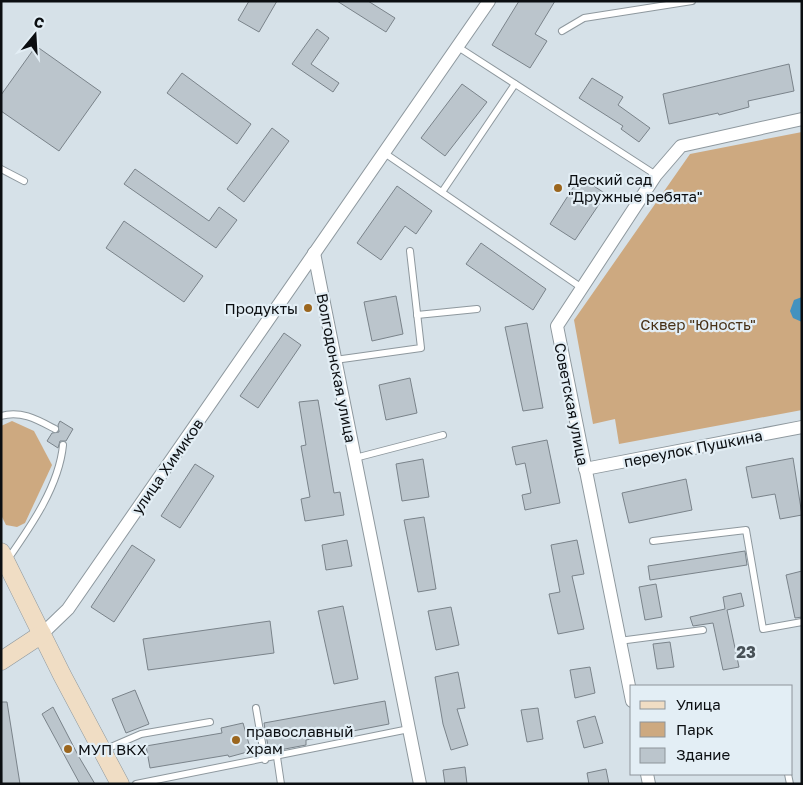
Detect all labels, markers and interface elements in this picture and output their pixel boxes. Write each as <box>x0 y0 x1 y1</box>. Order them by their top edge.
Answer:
north arrow <box>10 10 60 60</box>
text: С <box>32 13 47 32</box>
place label: Деский сад "Дружные ребята" <box>568 170 703 205</box>
marker: Деский сад "Дружные ребята" <box>552 182 564 194</box>
street label: Волгодонская улица <box>314 292 360 444</box>
place label: Продукты <box>224 299 298 317</box>
marker: Продукты <box>302 302 314 314</box>
park label: Сквер "Юность" <box>640 315 756 333</box>
street label: Советская улица <box>551 341 593 467</box>
street label: улица Химиков <box>127 415 207 517</box>
street label: переулок Пушкина <box>622 426 764 470</box>
district label: 23 <box>736 642 756 662</box>
legend <box>630 685 793 775</box>
text: Улица <box>676 695 721 713</box>
text: Парк <box>676 720 714 738</box>
place label: православный храм <box>246 722 353 757</box>
marker: православный храм <box>230 734 242 746</box>
place label: МУП ВКХ <box>78 740 147 758</box>
marker: МУП ВКХ <box>62 743 74 755</box>
text: Здание <box>676 745 730 763</box>

